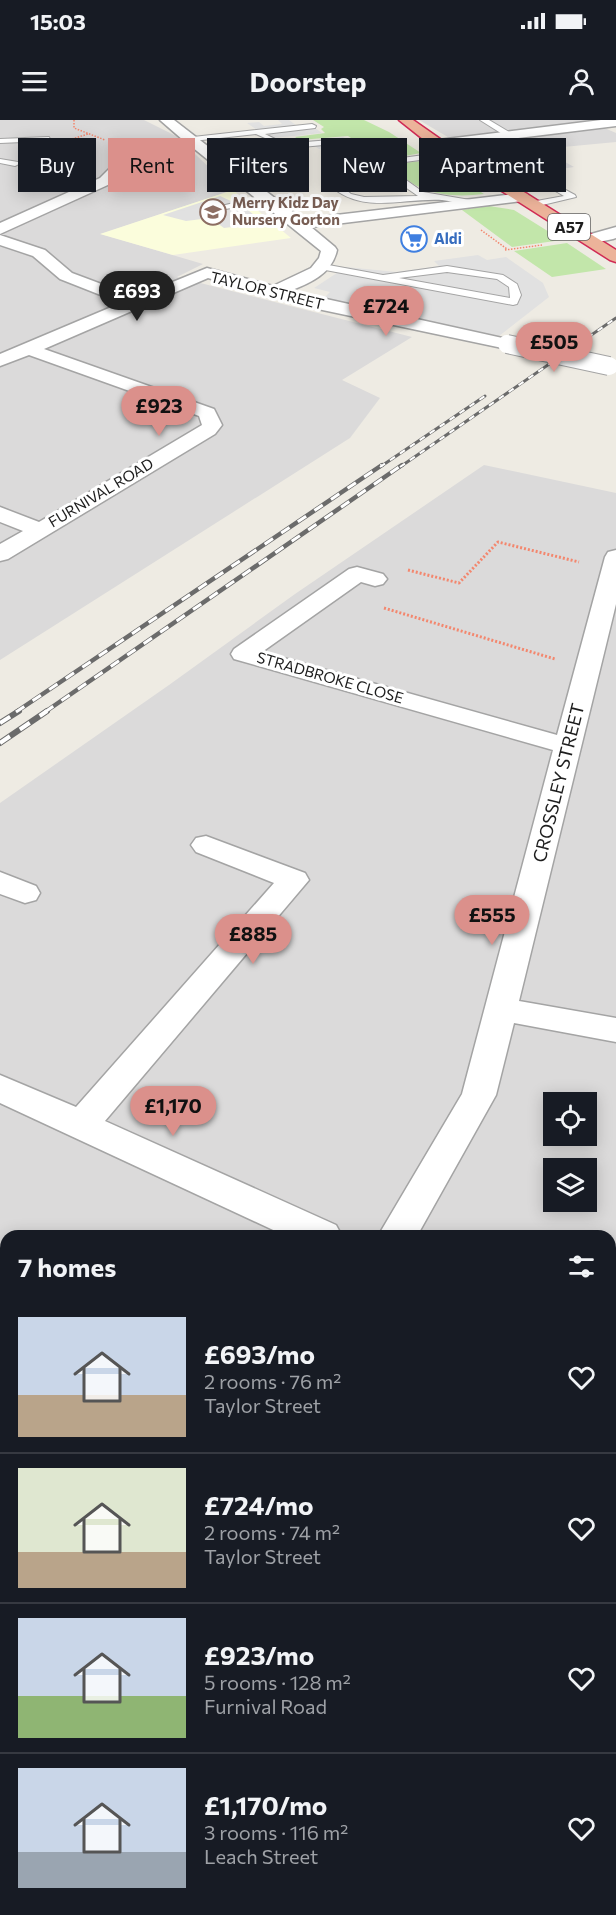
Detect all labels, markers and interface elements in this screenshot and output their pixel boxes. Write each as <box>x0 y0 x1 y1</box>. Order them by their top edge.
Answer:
text: 15:03 <box>30 8 86 35</box>
icon: menu <box>18 65 51 98</box>
text: Doorstep <box>250 65 366 98</box>
icon: person <box>565 65 598 98</box>
chip: Buy <box>18 138 96 192</box>
chip: Rent <box>108 138 195 192</box>
chip: Filters <box>207 138 309 192</box>
chip: New <box>321 138 407 192</box>
chip: Apartment <box>419 138 566 192</box>
place label: Merry Kidz Day Nursery Gorton <box>232 193 340 228</box>
school or university icon: Merry Kidz Day Nursery Gorton <box>198 197 228 227</box>
road number: A57 <box>548 214 590 240</box>
supermarket icon: Aldi <box>399 224 429 254</box>
place label: Aldi <box>434 229 462 247</box>
street label: TAYLOR STREET <box>209 267 326 313</box>
pin: £693 <box>101 271 173 322</box>
text: £693 <box>113 278 161 302</box>
pin: £724 <box>350 286 422 337</box>
text: £724 <box>363 293 409 317</box>
pin: £505 <box>518 322 590 373</box>
text: £505 <box>530 329 578 353</box>
pin: £923 <box>123 386 195 437</box>
text: £923 <box>135 393 183 417</box>
street label: FURNIVAL ROAD <box>45 454 156 531</box>
street label: STRADBROKE CLOSE <box>255 647 406 707</box>
street label: CROSSLEY STREET <box>528 701 588 864</box>
pin: £555 <box>456 895 528 946</box>
text: £555 <box>468 902 516 926</box>
pin: £885 <box>217 914 289 965</box>
text: £885 <box>229 921 277 945</box>
pin: £1,170 <box>124 1086 222 1137</box>
map controls <box>543 1092 597 1212</box>
button: locate <box>543 1092 597 1146</box>
text: £1,170 <box>144 1093 202 1117</box>
button: layers <box>543 1158 597 1212</box>
icon: filters <box>565 1250 598 1283</box>
text: 7 homes <box>18 1251 116 1282</box>
text: £693/mo <box>204 1338 315 1369</box>
icon: home <box>66 1341 138 1413</box>
icon: heart <box>565 1361 598 1394</box>
text: 2 rooms · 76 m² <box>204 1369 341 1393</box>
text: Taylor Street <box>204 1393 321 1417</box>
text: £724/mo <box>204 1489 314 1520</box>
icon: home <box>66 1492 138 1564</box>
icon: heart <box>565 1512 598 1545</box>
text: 2 rooms · 74 m² <box>204 1520 340 1544</box>
text: Taylor Street <box>204 1544 321 1568</box>
text: £923/mo <box>204 1639 314 1670</box>
icon: home <box>66 1642 138 1714</box>
icon: heart <box>565 1662 598 1695</box>
text: 5 rooms · 128 m² <box>204 1670 351 1694</box>
text: Furnival Road <box>204 1694 327 1718</box>
text: £1,170/mo <box>204 1789 327 1820</box>
icon: home <box>66 1792 138 1864</box>
icon: heart <box>565 1812 598 1845</box>
text: 3 rooms · 116 m² <box>204 1820 348 1844</box>
text: Leach Street <box>204 1844 318 1868</box>

